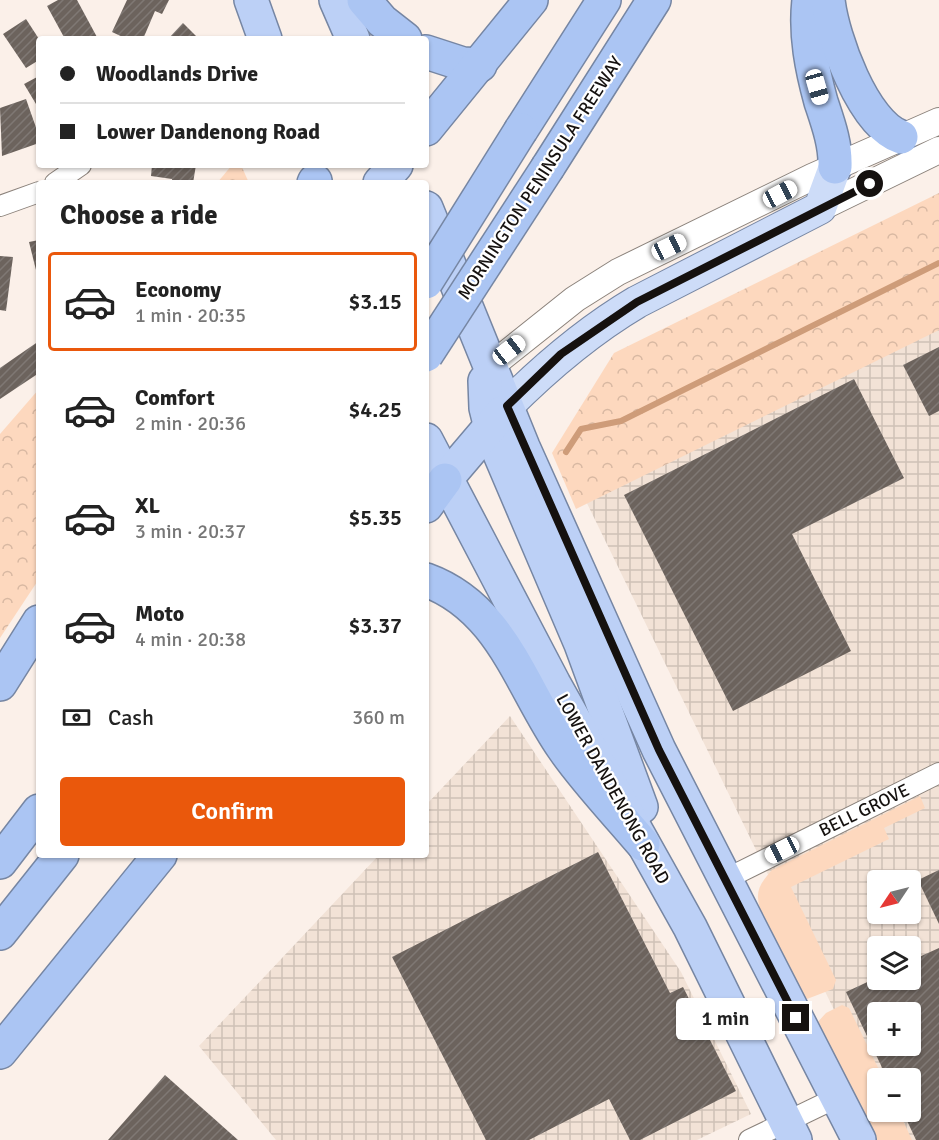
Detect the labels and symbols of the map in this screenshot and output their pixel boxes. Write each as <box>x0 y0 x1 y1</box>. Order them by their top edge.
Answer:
street label: MORNINGTON PENINSULA FREEWAY <box>453 52 627 304</box>
car <box>803 67 831 107</box>
route start <box>856 170 883 197</box>
car <box>760 178 800 210</box>
car <box>649 231 689 263</box>
car <box>489 332 529 368</box>
street label: LOWER DANDENONG ROAD <box>551 690 675 888</box>
street label: BELL GROVE <box>815 779 913 841</box>
car <box>762 834 802 866</box>
north arrow <box>867 870 921 924</box>
callout: 1 min <box>676 997 775 1039</box>
route end <box>782 1004 809 1031</box>

